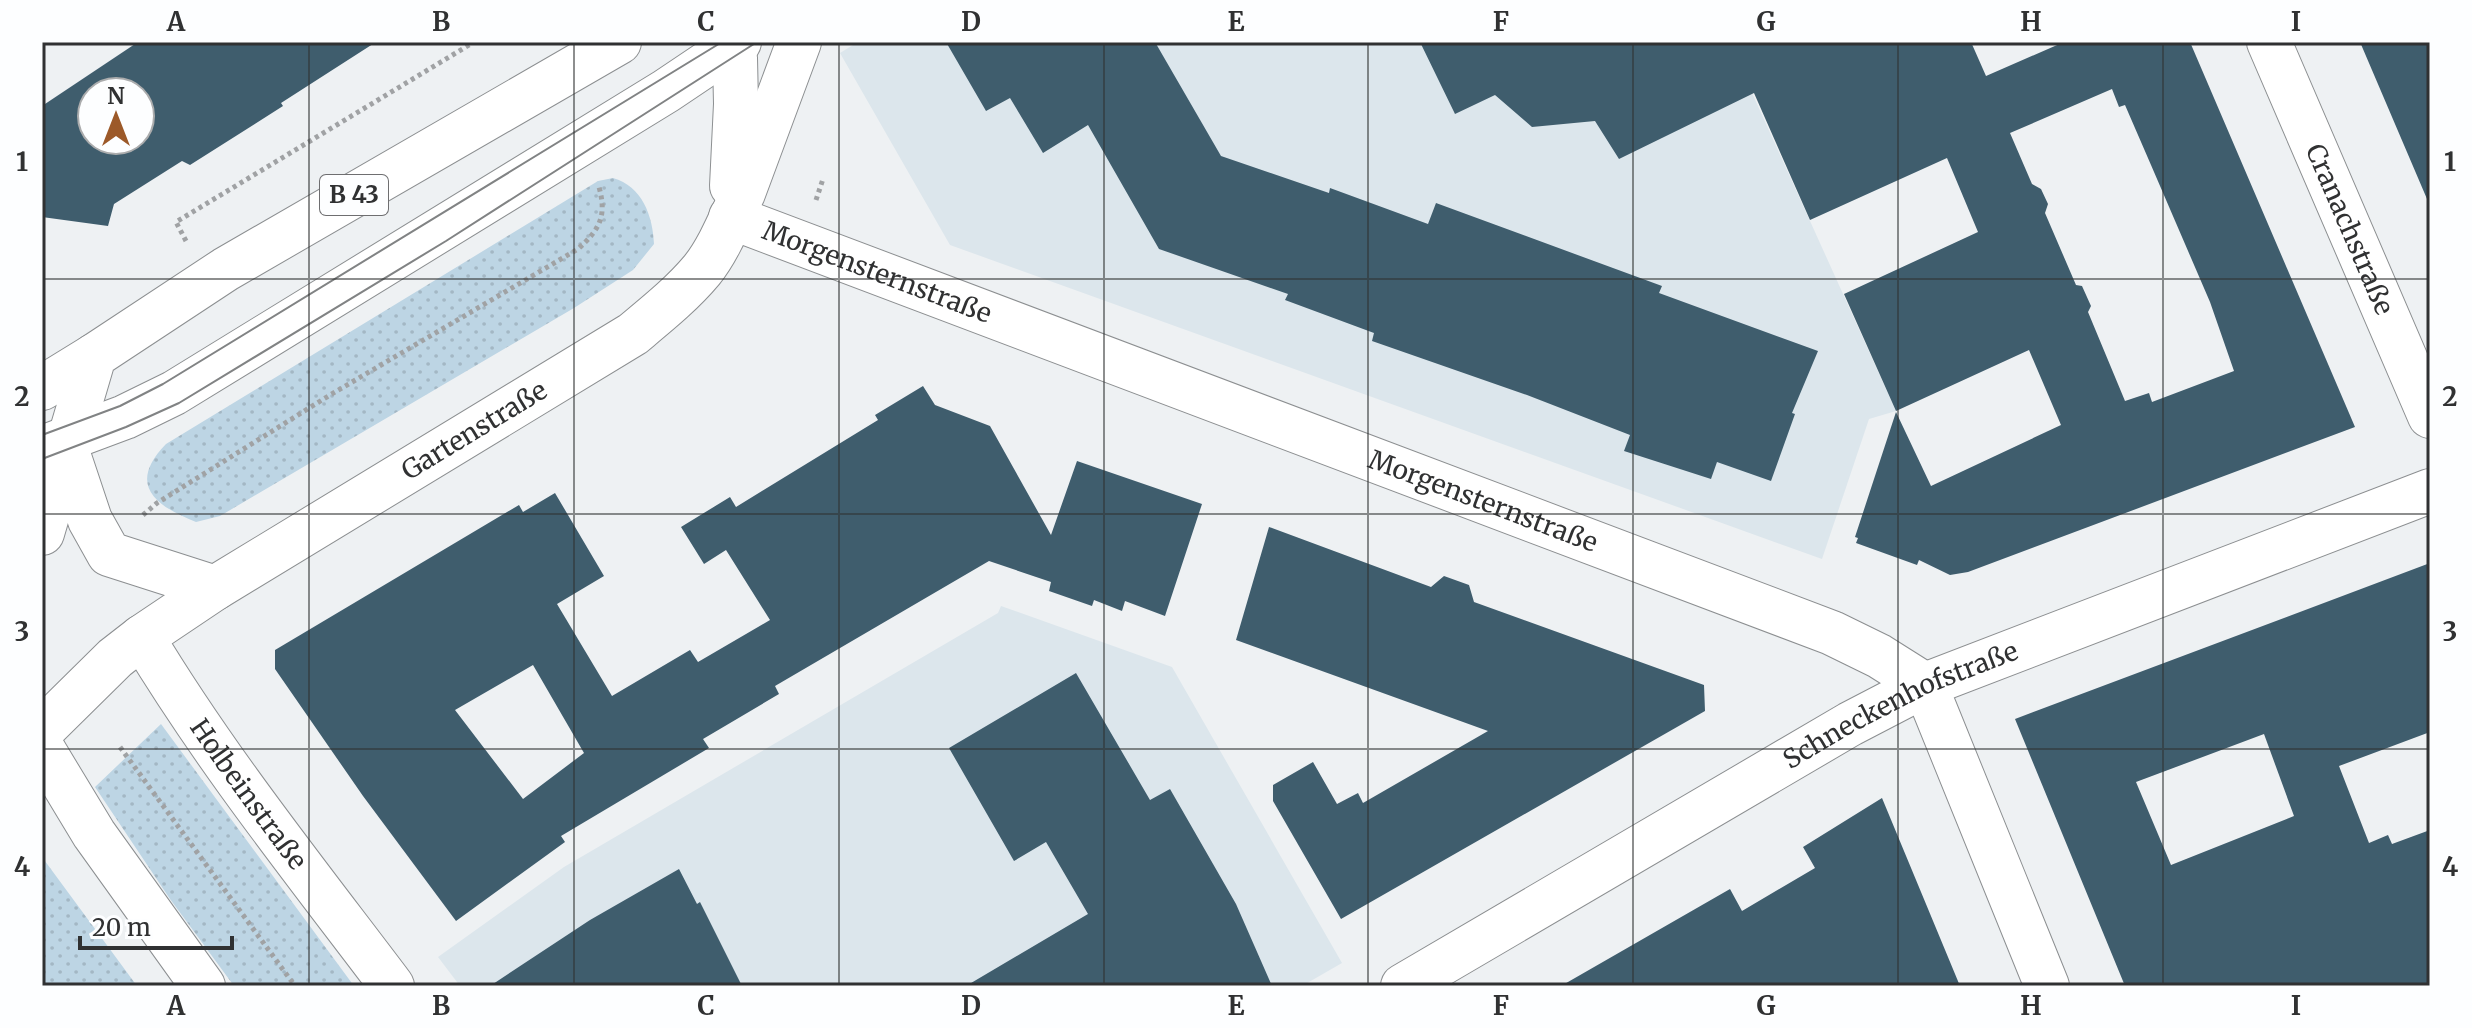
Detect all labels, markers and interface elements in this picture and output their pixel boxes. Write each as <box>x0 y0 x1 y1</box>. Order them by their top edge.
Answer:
text: A <box>166 5 186 38</box>
text: B <box>432 5 450 38</box>
text: C <box>697 5 715 38</box>
text: D <box>961 5 981 38</box>
text: E <box>1228 5 1245 38</box>
text: F <box>1493 5 1509 38</box>
text: G <box>1757 5 1776 38</box>
text: H <box>2020 5 2042 38</box>
text: I <box>2291 5 2301 38</box>
north arrow <box>76 76 156 156</box>
text: N <box>107 82 125 110</box>
street label: Cranachstraße <box>2299 139 2401 320</box>
text: 1 <box>16 145 28 178</box>
text: 1 <box>2444 145 2456 178</box>
road number: B 43 <box>320 175 388 215</box>
street label: Morgensternstraße <box>758 213 996 330</box>
street label: Gartenstraße <box>395 373 553 487</box>
text: 2 <box>14 380 30 413</box>
text: 2 <box>2442 380 2458 413</box>
street label: Morgensternstraße <box>1364 442 1602 559</box>
text: 3 <box>15 615 29 648</box>
text: 3 <box>2443 615 2457 648</box>
street label: Schneckenhofstraße <box>1777 634 2022 776</box>
street label: Holbeinstraße <box>183 712 314 876</box>
text: 4 <box>14 850 31 883</box>
text: 4 <box>2442 850 2459 883</box>
scale bar <box>80 900 232 950</box>
text: 20 m <box>92 912 151 943</box>
text: A <box>166 989 186 1022</box>
text: B <box>432 989 450 1022</box>
text: C <box>697 989 715 1022</box>
text: D <box>961 989 981 1022</box>
text: E <box>1228 989 1245 1022</box>
text: F <box>1493 989 1509 1022</box>
text: G <box>1757 989 1776 1022</box>
text: H <box>2020 989 2042 1022</box>
text: I <box>2291 989 2301 1022</box>

